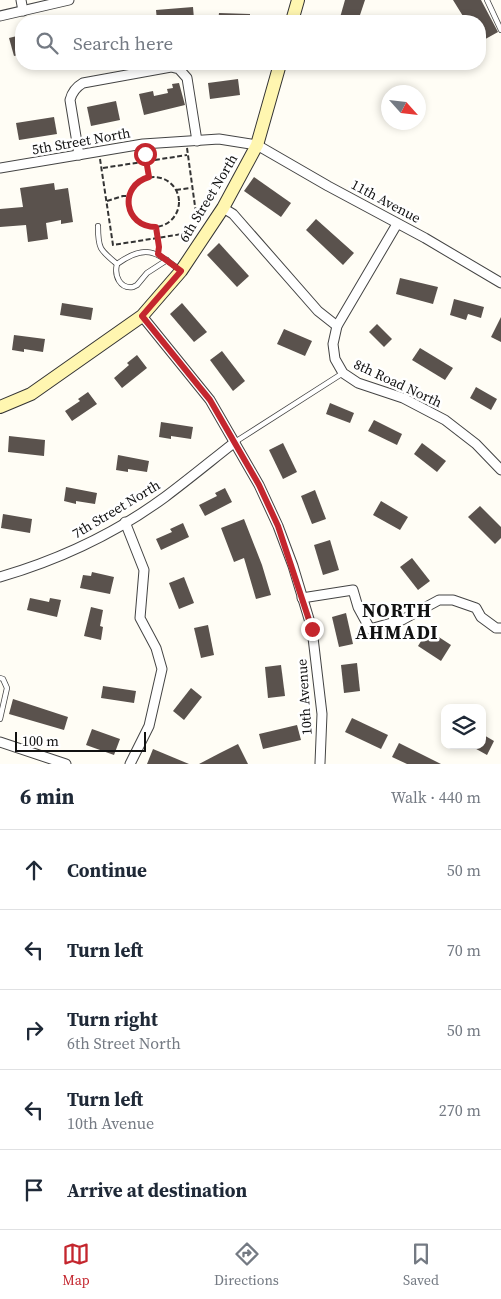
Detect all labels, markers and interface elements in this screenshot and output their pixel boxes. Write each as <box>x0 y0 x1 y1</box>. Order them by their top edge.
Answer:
search box <box>15 15 486 70</box>
icon: search <box>33 29 61 57</box>
text: Search here <box>73 30 173 56</box>
north arrow <box>381 85 426 130</box>
street label: 5th Street North <box>30 123 132 159</box>
route start <box>134 143 157 166</box>
street label: 6th Street North <box>174 150 242 246</box>
street label: 11th Avenue <box>348 174 424 228</box>
street label: 8th Road North <box>351 354 445 412</box>
street label: 7th Street North <box>68 475 164 543</box>
district label: NORTH AHMADI <box>355 597 439 645</box>
route end <box>301 618 324 641</box>
street label: 10th Avenue <box>291 658 317 736</box>
map controls <box>441 704 486 749</box>
button: layers <box>441 704 486 749</box>
scale bar <box>15 729 146 752</box>
text: 100 m <box>22 731 59 751</box>
text: 6 min <box>20 782 75 811</box>
text: Walk · 440 m <box>391 786 481 808</box>
icon: ahead <box>20 856 48 884</box>
text: Continue <box>67 857 147 883</box>
text: 50 m <box>447 859 481 881</box>
icon: left <box>20 936 48 964</box>
text: Turn left <box>67 937 143 963</box>
text: 70 m <box>447 939 481 961</box>
text: Turn right <box>67 1006 158 1032</box>
icon: right <box>20 1016 48 1044</box>
text: 50 m <box>447 1019 481 1041</box>
text: 6th Street North <box>67 1032 181 1054</box>
text: Turn left <box>67 1086 143 1112</box>
icon: left <box>20 1096 48 1124</box>
text: 270 m <box>439 1099 481 1121</box>
text: 10th Avenue <box>67 1112 154 1134</box>
icon: arrive <box>20 1176 48 1204</box>
text: Arrive at destination <box>67 1177 247 1203</box>
tab: Map <box>62 1240 90 1290</box>
tab: Directions <box>214 1240 279 1290</box>
tab: Saved <box>403 1240 439 1290</box>

